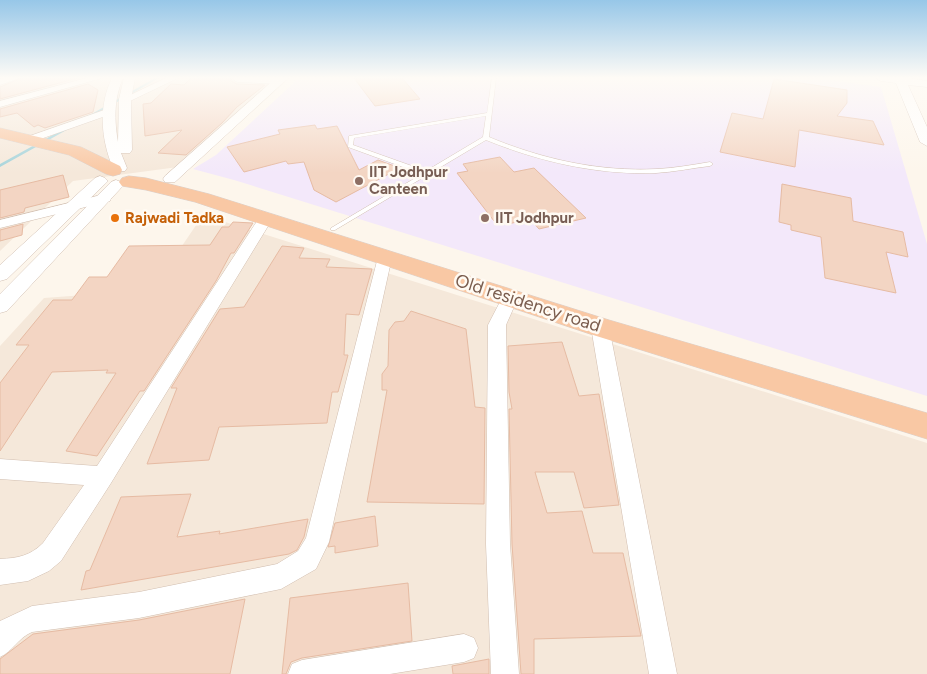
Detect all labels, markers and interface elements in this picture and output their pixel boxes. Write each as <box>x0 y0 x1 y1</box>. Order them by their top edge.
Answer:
place label: IIT Jodhpur Canteen <box>369 163 448 198</box>
marker: IIT Jodhpur Canteen <box>353 175 365 187</box>
place label: Rajwadi Tadka <box>125 209 224 227</box>
place label: IIT Jodhpur <box>495 209 574 227</box>
marker: Rajwadi Tadka <box>109 212 121 224</box>
marker: IIT Jodhpur <box>479 212 491 224</box>
street label: Old residency road <box>453 269 603 337</box>

